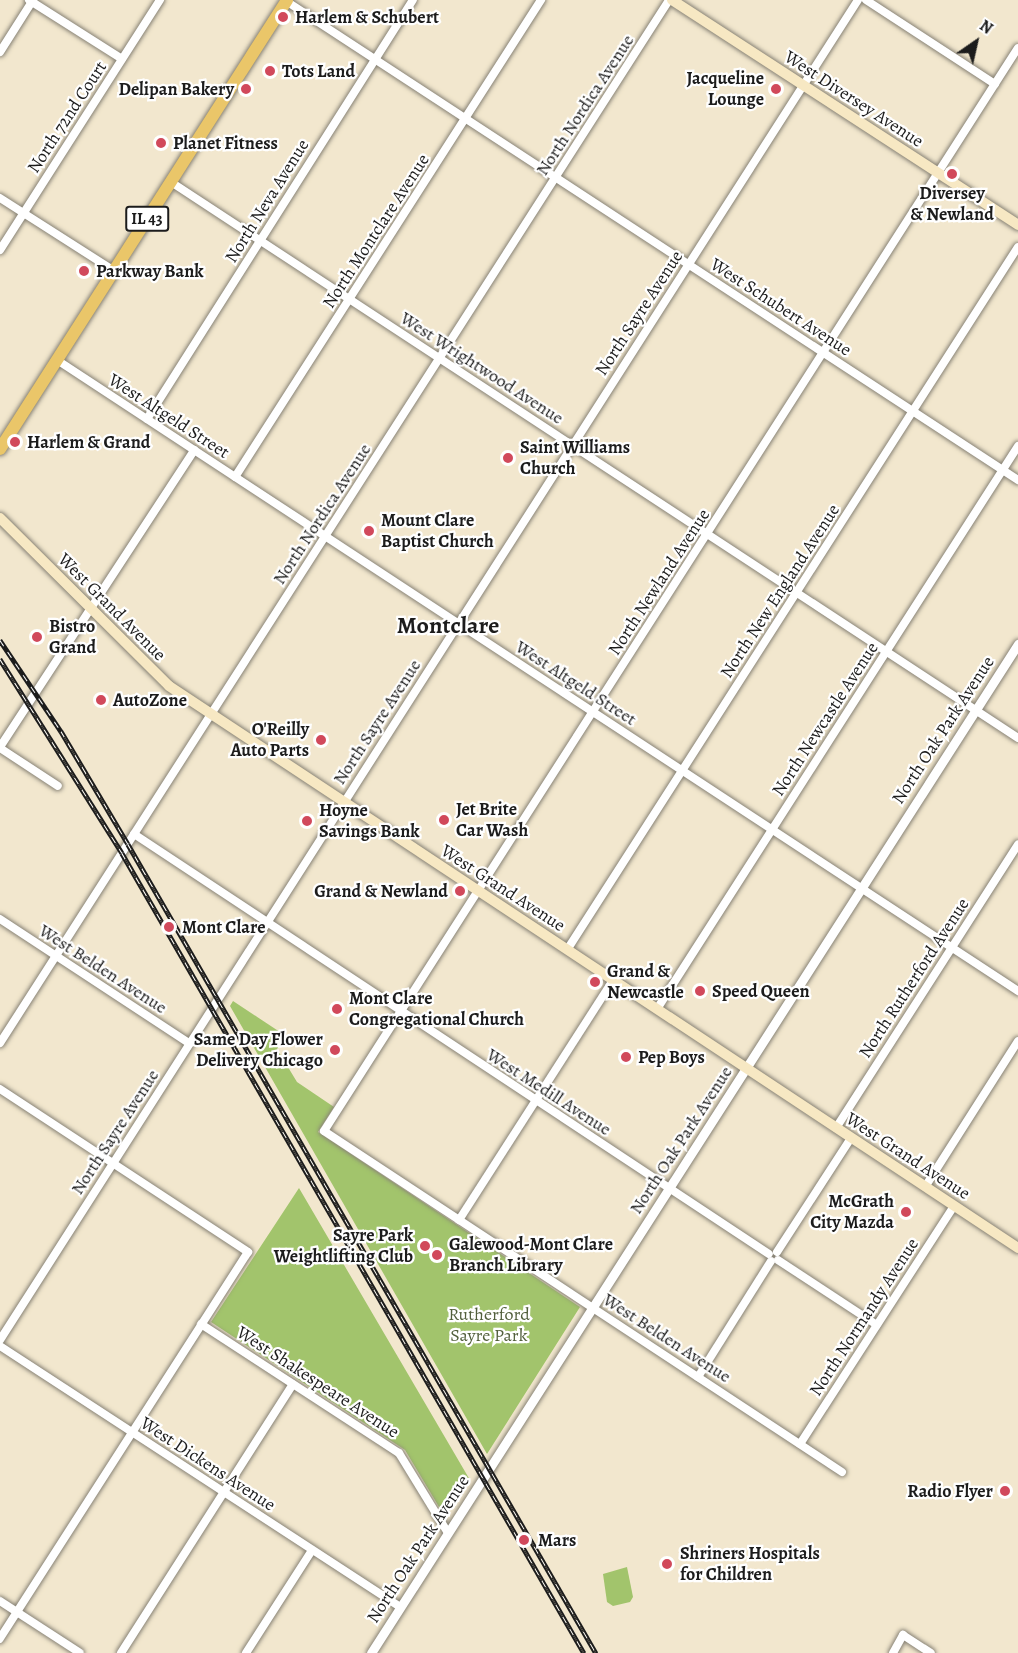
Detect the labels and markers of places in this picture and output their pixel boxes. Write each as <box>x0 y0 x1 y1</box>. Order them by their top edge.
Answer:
place label: Harlem & Schubert <box>295 6 439 28</box>
marker: Harlem & Schubert <box>276 10 290 24</box>
place label: Tots Land <box>282 60 355 82</box>
marker: Tots Land <box>263 64 277 78</box>
place label: Jacqueline Lounge <box>686 68 764 110</box>
place label: Delipan Bakery <box>118 78 234 100</box>
marker: Delipan Bakery <box>239 82 253 96</box>
marker: Jacqueline Lounge <box>769 82 783 96</box>
place label: Planet Fitness <box>173 132 278 154</box>
marker: Planet Fitness <box>154 136 168 150</box>
marker: Diversey & Newland <box>945 167 959 181</box>
place label: Diversey & Newland <box>910 183 994 226</box>
place label: Parkway Bank <box>96 260 204 282</box>
marker: Parkway Bank <box>77 264 91 278</box>
place label: Harlem & Grand <box>27 431 151 453</box>
marker: Harlem & Grand <box>8 435 22 449</box>
place label: Saint Williams Church <box>520 437 630 480</box>
marker: Saint Williams Church <box>501 451 515 465</box>
place label: Mount Clare Baptist Church <box>381 510 494 552</box>
marker: Mount Clare Baptist Church <box>362 524 376 538</box>
place label: Bistro Grand <box>49 616 96 658</box>
marker: Bistro Grand <box>30 630 44 644</box>
place label: AutoZone <box>113 689 187 711</box>
marker: AutoZone <box>94 693 108 707</box>
place label: O'Reilly Auto Parts <box>230 719 309 762</box>
marker: O'Reilly Auto Parts <box>314 733 328 747</box>
place label: Jet Brite Car Wash <box>456 799 528 842</box>
place label: Hoyne Savings Bank <box>319 800 420 842</box>
marker: Jet Brite Car Wash <box>437 813 451 827</box>
marker: Hoyne Savings Bank <box>300 814 314 828</box>
place label: Grand & Newland <box>314 880 448 902</box>
marker: Grand & Newland <box>453 884 467 898</box>
place label: Mont Clare <box>182 916 266 938</box>
marker: Mont Clare <box>160 918 178 936</box>
place label: Grand & Newcastle <box>607 961 684 1004</box>
marker: Grand & Newcastle <box>588 975 602 989</box>
place label: Speed Queen <box>712 980 810 1002</box>
marker: Speed Queen <box>693 984 707 998</box>
place label: Mont Clare Congregational Church <box>349 988 524 1030</box>
marker: Mont Clare Congregational Church <box>330 1002 344 1016</box>
place label: Same Day Flower Delivery Chicago <box>194 1029 323 1072</box>
marker: Same Day Flower Delivery Chicago <box>328 1043 342 1057</box>
place label: Pep Boys <box>638 1046 705 1068</box>
marker: Pep Boys <box>619 1050 633 1064</box>
place label: McGrath City Mazda <box>810 1191 894 1234</box>
marker: McGrath City Mazda <box>899 1205 913 1219</box>
place label: Sayre Park Weightlifting Club <box>274 1225 413 1268</box>
place label: Galewood-Mont Clare Branch Library <box>449 1234 613 1276</box>
marker: Sayre Park Weightlifting Club <box>418 1239 432 1253</box>
marker: Galewood-Mont Clare Branch Library <box>430 1248 444 1262</box>
place label: Radio Flyer <box>907 1480 993 1502</box>
marker: Radio Flyer <box>998 1484 1012 1498</box>
place label: Mars <box>538 1529 576 1551</box>
marker: Mars <box>515 1531 533 1549</box>
place label: Shriners Hospitals for Children <box>680 1543 820 1586</box>
marker: Shriners Hospitals for Children <box>658 1555 676 1573</box>

